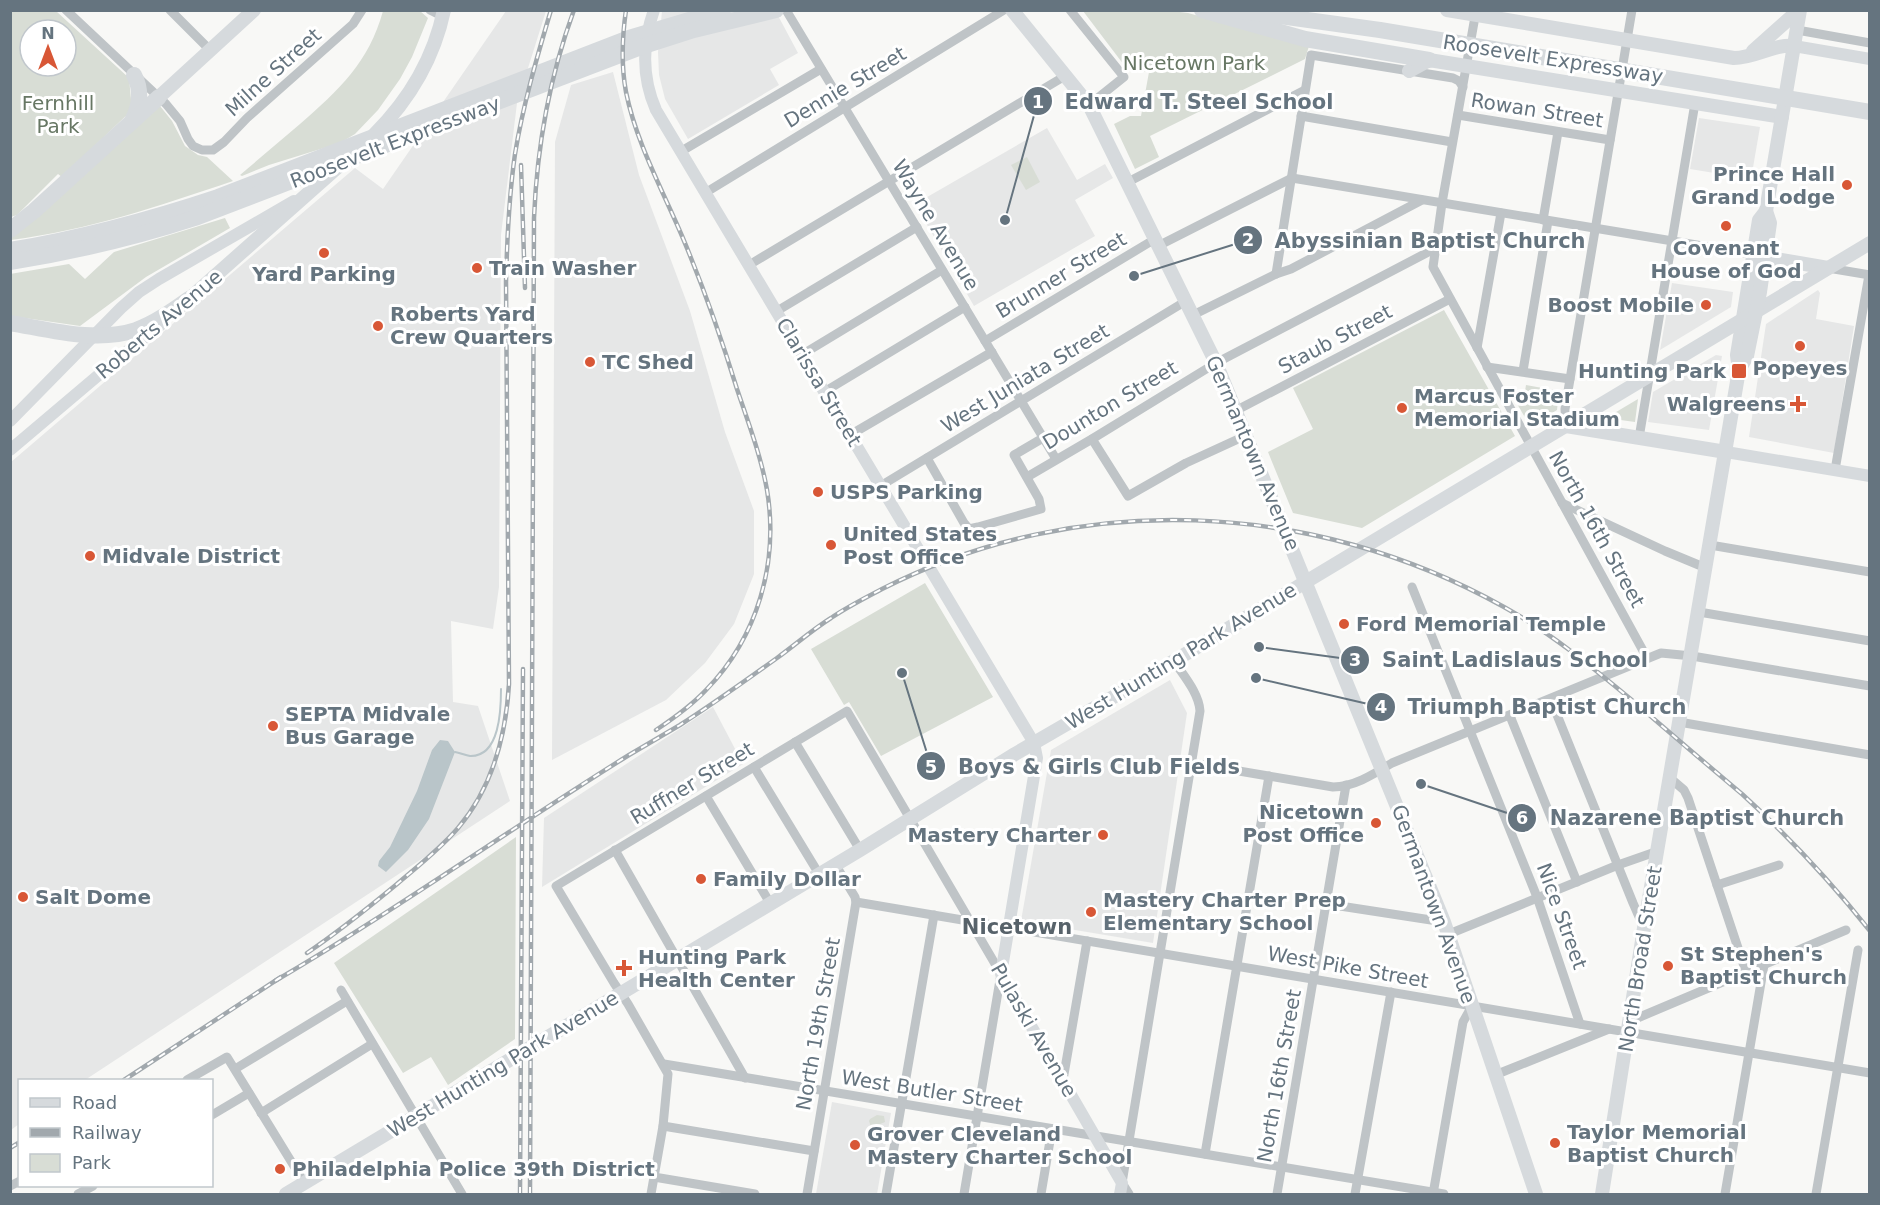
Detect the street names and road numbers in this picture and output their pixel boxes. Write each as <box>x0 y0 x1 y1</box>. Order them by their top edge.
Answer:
street label: Milne Street <box>220 23 326 121</box>
street label: Roosevelt Expressway <box>1441 30 1665 88</box>
street label: Dennie Street <box>780 41 910 133</box>
street label: Rowan Street <box>1469 88 1605 132</box>
street label: Roosevelt Expressway <box>287 91 503 193</box>
street label: Wayne Avenue <box>888 155 984 295</box>
street label: Brunner Street <box>992 227 1131 323</box>
street label: Roberts Avenue <box>91 264 227 384</box>
street label: Staub Street <box>1274 299 1396 379</box>
street label: Clarissa Street <box>771 313 867 451</box>
street label: West Juniata Street <box>937 318 1114 438</box>
street label: Germantown Avenue <box>1201 352 1305 554</box>
street label: Dounton Street <box>1038 355 1182 455</box>
street label: North 16th Street <box>1544 446 1650 612</box>
street label: West Hunting Park Avenue <box>1061 577 1301 735</box>
street label: Ruffner Street <box>626 737 758 829</box>
street label: Germantown Avenue <box>1387 801 1481 1007</box>
street label: Nice Street <box>1532 860 1592 972</box>
street label: North Broad Street <box>1613 864 1667 1054</box>
street label: North 19th Street <box>791 935 845 1112</box>
street label: West Pike Street <box>1266 941 1431 993</box>
street label: Pulaski Avenue <box>986 959 1082 1101</box>
street label: West Hunting Park Avenue <box>383 985 623 1143</box>
street label: North 16th Street <box>1252 987 1306 1164</box>
street label: West Butler Street <box>840 1065 1024 1117</box>

